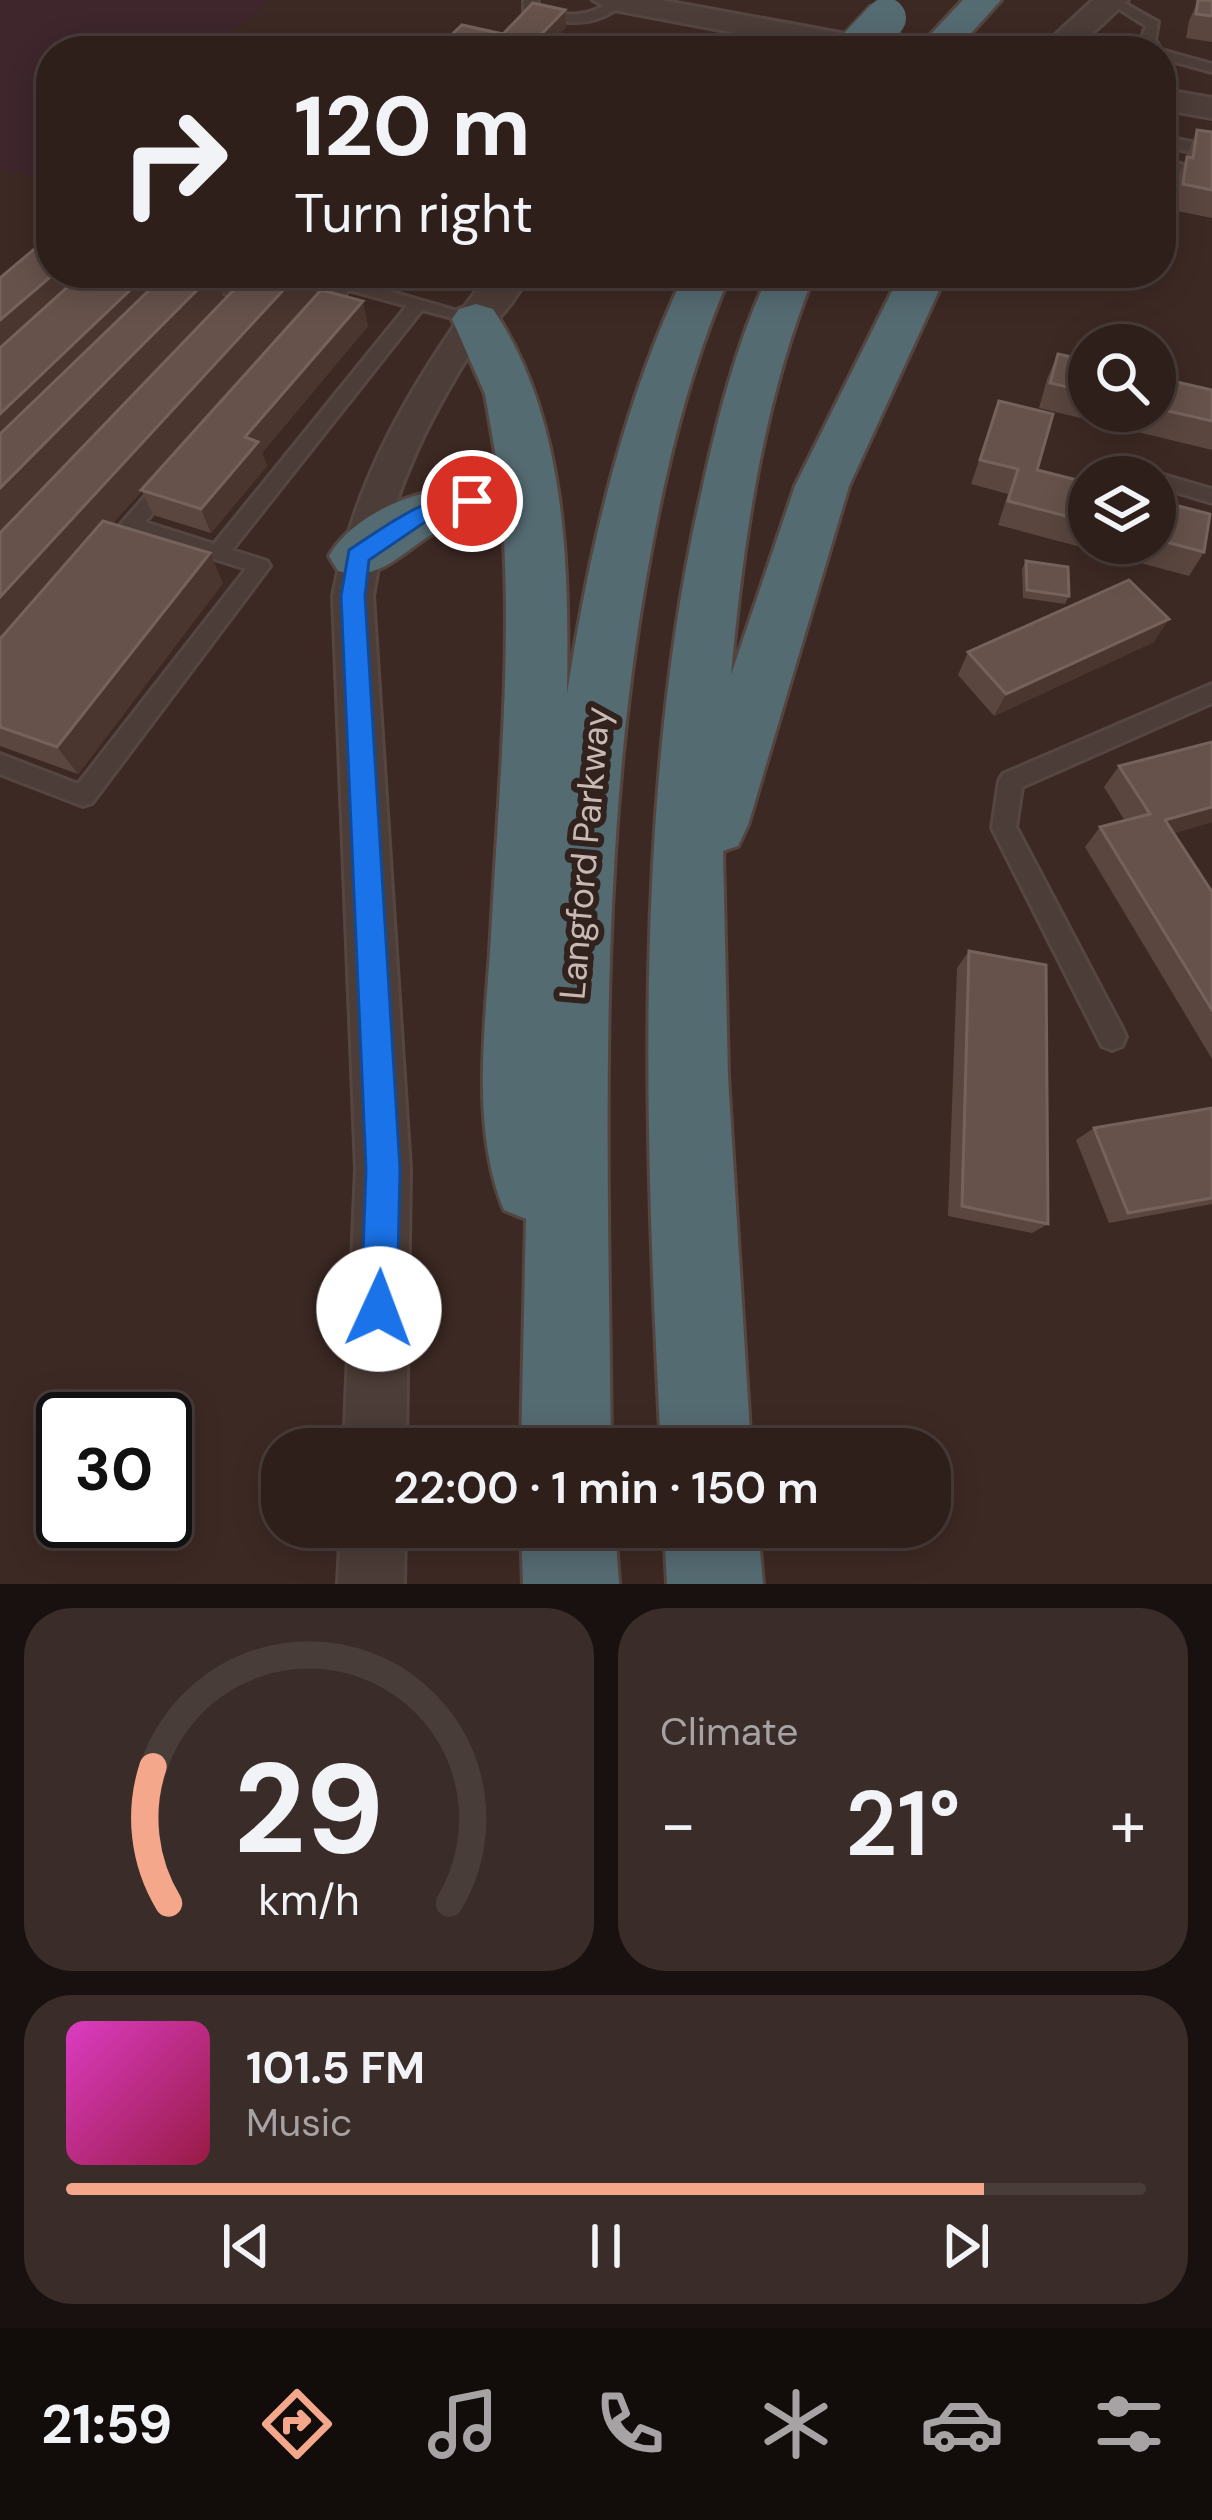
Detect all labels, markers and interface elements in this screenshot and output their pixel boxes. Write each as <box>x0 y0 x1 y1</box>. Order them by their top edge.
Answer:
text: 120 m <box>294 72 531 181</box>
icon: right <box>96 84 252 240</box>
text: Turn right <box>294 178 533 249</box>
map controls <box>1068 324 1176 564</box>
button: search <box>1068 324 1176 432</box>
pin <box>421 450 523 552</box>
button: layers <box>1068 456 1176 564</box>
icon: arrive <box>439 468 505 534</box>
street label: Langford Parkway <box>548 705 621 1002</box>
position arrow <box>316 1246 442 1372</box>
speed limit sign: 30 <box>36 1392 192 1548</box>
text: 22:00 · 1 min · 150 m <box>393 1458 819 1517</box>
text: Climate <box>660 1706 798 1757</box>
text: 29 <box>234 1728 384 1891</box>
text: 21° <box>845 1766 961 1883</box>
text: − <box>660 1782 696 1867</box>
text: + <box>1110 1782 1146 1867</box>
text: km/h <box>258 1871 360 1927</box>
text: 101.5 FM <box>246 2038 425 2097</box>
text: Music <box>246 2097 352 2148</box>
icon: previous <box>213 2213 279 2279</box>
icon: pause <box>573 2213 639 2279</box>
icon: next <box>933 2213 999 2279</box>
icon: directions <box>255 2382 339 2466</box>
icon: music <box>421 2382 505 2466</box>
icon: phone <box>588 2382 672 2466</box>
icon: climate <box>754 2382 838 2466</box>
icon: car <box>920 2382 1004 2466</box>
icon: filters <box>1087 2382 1171 2466</box>
text: 21:59 <box>41 2389 172 2460</box>

